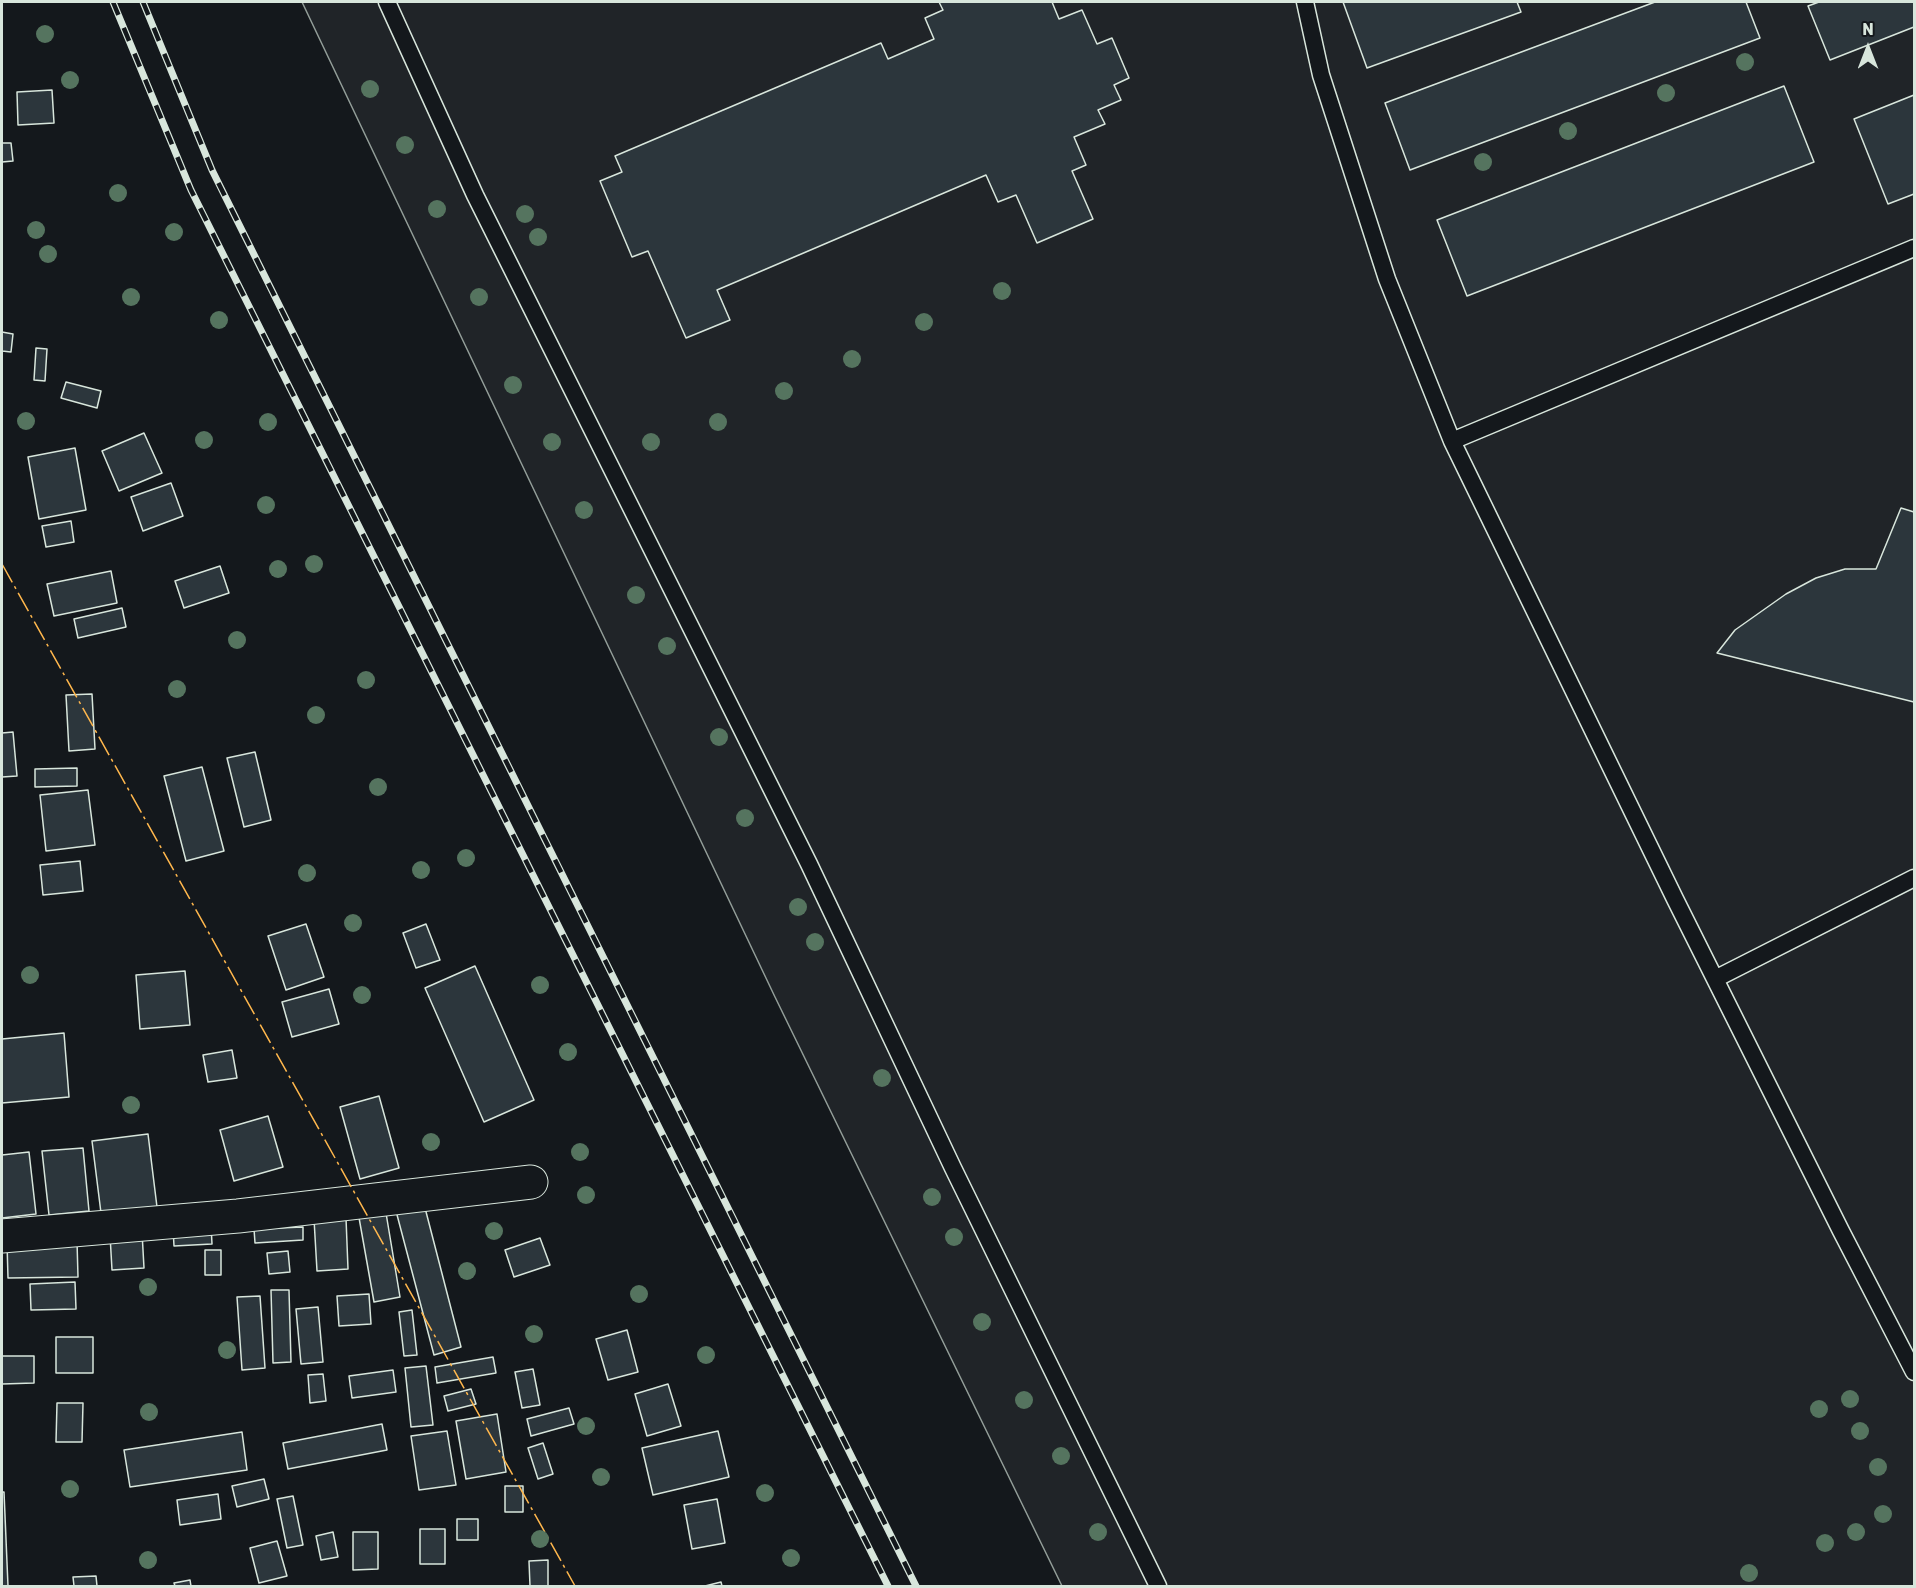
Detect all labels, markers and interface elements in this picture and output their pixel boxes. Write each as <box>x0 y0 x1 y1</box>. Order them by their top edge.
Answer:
north arrow <box>1838 18 1898 78</box>
text: N <box>1862 20 1874 39</box>

